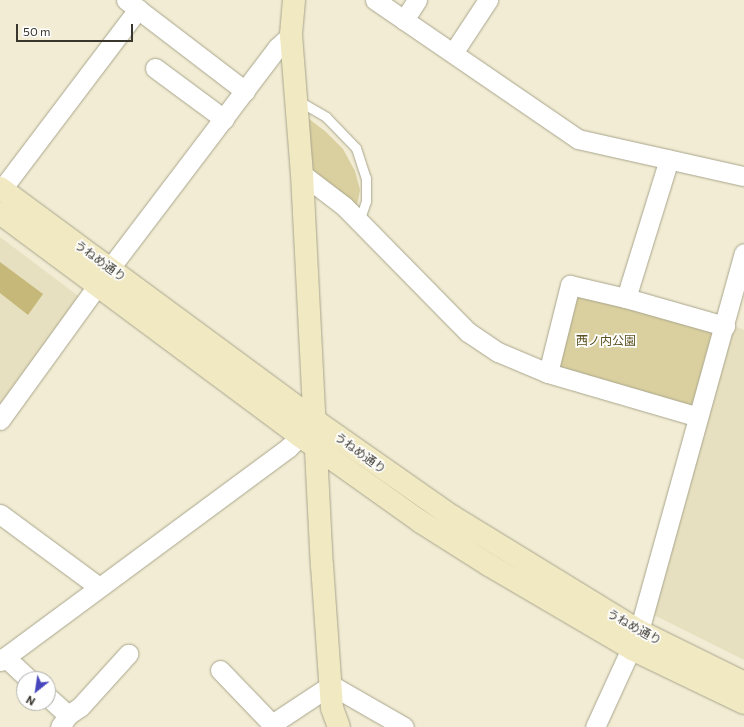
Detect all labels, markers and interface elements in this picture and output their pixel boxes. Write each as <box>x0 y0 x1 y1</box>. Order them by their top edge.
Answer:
scale bar <box>18 16 135 42</box>
text: 50 m <box>23 24 51 38</box>
street label: うねめ通り <box>71 238 129 284</box>
park label: 西ノ内公園 <box>576 334 636 348</box>
street label: うねめ通り <box>331 430 389 476</box>
street label: うねめ通り <box>604 606 664 648</box>
north arrow <box>16 671 56 711</box>
text: N <box>23 693 37 709</box>

